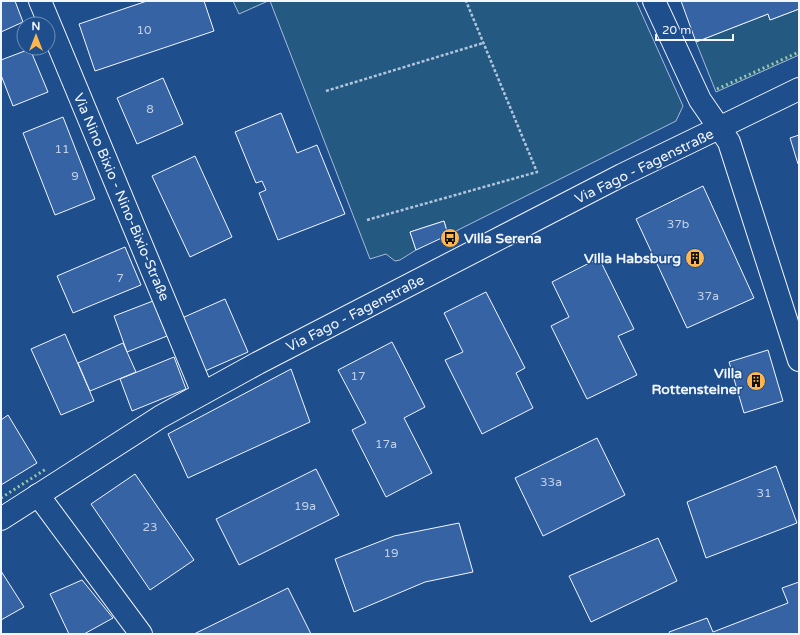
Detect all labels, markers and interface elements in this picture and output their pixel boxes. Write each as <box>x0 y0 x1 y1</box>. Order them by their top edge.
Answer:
north arrow <box>16 16 56 56</box>
scale bar <box>656 16 733 42</box>
text: N <box>32 20 40 33</box>
house number: 10 <box>136 23 152 37</box>
text: 20 m <box>662 23 691 37</box>
street label: Via Nino Bixio - Nino-Bixio-Straße <box>70 91 173 304</box>
house number: 8 <box>146 102 154 116</box>
street label: Via Fago - Fagenstraße <box>572 125 717 208</box>
house number: 11 <box>54 142 70 156</box>
house number: 9 <box>71 169 79 183</box>
house number: 37b <box>667 217 689 231</box>
bus stop icon: Villa Serena <box>439 227 461 249</box>
place label: Villa Serena <box>464 230 542 247</box>
building icon: Villa Habsburg <box>684 247 706 269</box>
place label: Villa Habsburg <box>584 250 681 267</box>
house number: 7 <box>116 271 124 285</box>
street label: Via Fago - Fagenstraße <box>283 271 427 356</box>
house number: 37a <box>697 289 719 303</box>
place label: Villa Rottensteiner <box>651 365 743 398</box>
house number: 17 <box>350 369 366 383</box>
building icon: Villa Rottensteiner <box>745 370 767 392</box>
house number: 17a <box>375 437 397 451</box>
house number: 33a <box>540 475 562 489</box>
house number: 31 <box>756 486 772 500</box>
house number: 19a <box>294 499 316 513</box>
house number: 23 <box>142 520 158 534</box>
house number: 19 <box>383 546 399 560</box>

